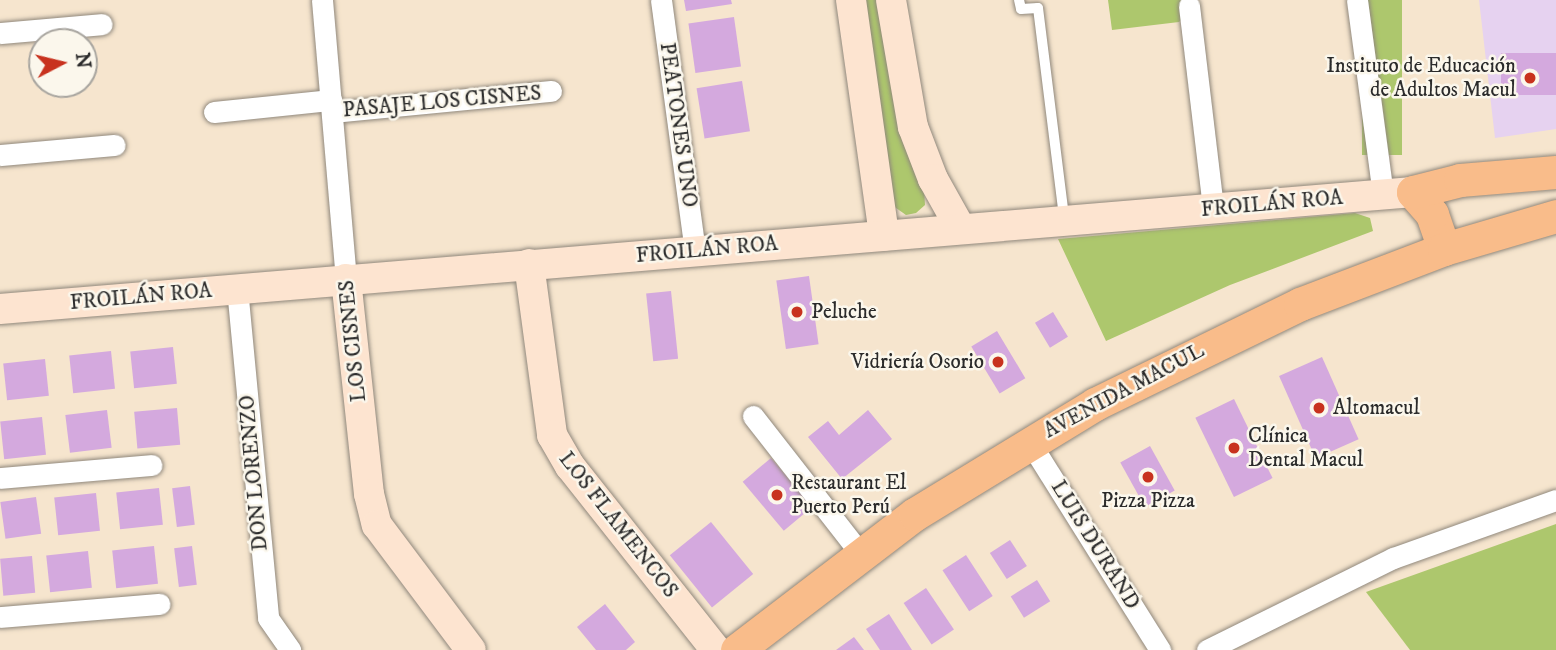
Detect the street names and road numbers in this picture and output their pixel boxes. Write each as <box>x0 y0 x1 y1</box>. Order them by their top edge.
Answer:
street label: PEATONES UNO <box>654 41 702 209</box>
street label: PASAJE LOS CISNES <box>342 81 542 123</box>
street label: FROILÁN ROA <box>1200 185 1344 223</box>
street label: FROILÁN ROA <box>635 231 779 269</box>
street label: FROILÁN ROA <box>69 278 213 316</box>
street label: LOS CISNES <box>334 279 372 403</box>
street label: AVENIDA MACUL <box>1040 338 1208 444</box>
street label: DON LORENZO <box>235 394 273 552</box>
street label: LOS FLAMENCOS <box>553 447 683 603</box>
street label: LUIS DURAND <box>1045 476 1145 614</box>

